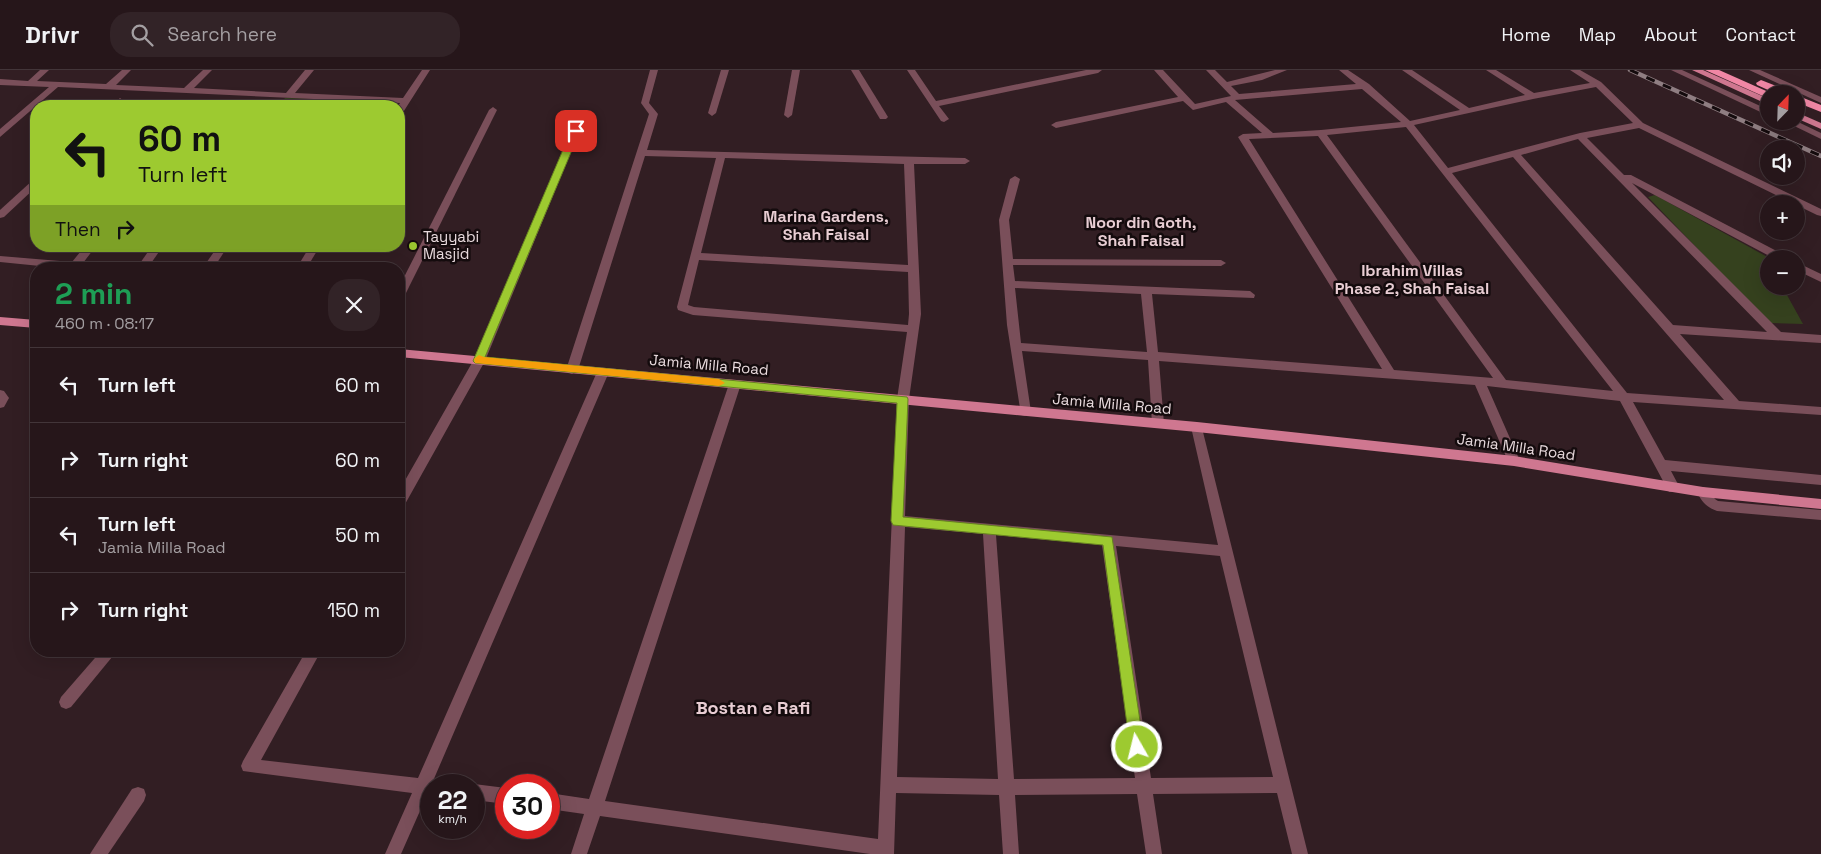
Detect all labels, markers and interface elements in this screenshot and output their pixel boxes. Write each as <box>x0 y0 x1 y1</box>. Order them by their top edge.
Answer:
search box <box>110 12 460 57</box>
text: Drivr <box>25 19 80 50</box>
icon: search <box>128 21 156 49</box>
text: Search here <box>168 22 277 47</box>
text: Home <box>1502 23 1551 46</box>
text: Map <box>1579 23 1616 46</box>
text: About <box>1644 23 1698 46</box>
text: Contact <box>1726 23 1796 46</box>
north arrow <box>1760 85 1805 130</box>
map controls <box>1760 85 1805 295</box>
pin <box>555 110 597 152</box>
text: 60 m <box>138 117 221 161</box>
icon: arrive <box>562 117 590 145</box>
icon: left <box>55 120 120 185</box>
button: sound <box>1760 140 1805 185</box>
text: Turn left <box>138 160 228 188</box>
button: + <box>1760 195 1805 240</box>
district label: Marina Gardens, Shah Faisal <box>763 206 889 245</box>
district label: Noor din Goth, Shah Faisal <box>1085 212 1197 251</box>
icon: right <box>111 215 139 243</box>
text: Then <box>55 217 101 242</box>
place label: Tayyabi Masjid <box>423 227 479 263</box>
marker: Tayyabi Masjid <box>407 240 419 252</box>
button: − <box>1760 250 1805 295</box>
district label: Ibrahim Villas Phase 2, Shah Faisal <box>1335 260 1489 299</box>
text: 2 min <box>55 274 133 313</box>
button: close <box>328 279 380 331</box>
text: 460 m · 08:17 <box>55 313 154 334</box>
street label: Jamia Milla Road <box>649 350 769 379</box>
icon: left <box>55 371 83 399</box>
text: Turn left <box>98 373 176 398</box>
text: 60 m <box>335 373 380 398</box>
street label: Jamia Milla Road <box>1052 389 1172 418</box>
street label: Jamia Milla Road <box>1456 429 1577 464</box>
icon: right <box>55 446 83 474</box>
text: Turn right <box>98 448 188 473</box>
text: 60 m <box>335 448 380 473</box>
text: Turn left <box>98 512 176 537</box>
icon: left <box>55 521 83 549</box>
text: 50 m <box>335 523 380 548</box>
text: Jamia Milla Road <box>98 537 225 558</box>
icon: right <box>55 596 83 624</box>
text: Turn right <box>98 598 188 623</box>
text: 150 m <box>327 598 380 623</box>
district label: Bostan e Rafi <box>696 696 810 719</box>
position arrow <box>1110 720 1162 772</box>
speed limit sign: 30 <box>495 774 560 839</box>
text: 22 <box>438 784 467 816</box>
text: km/h <box>438 811 467 827</box>

